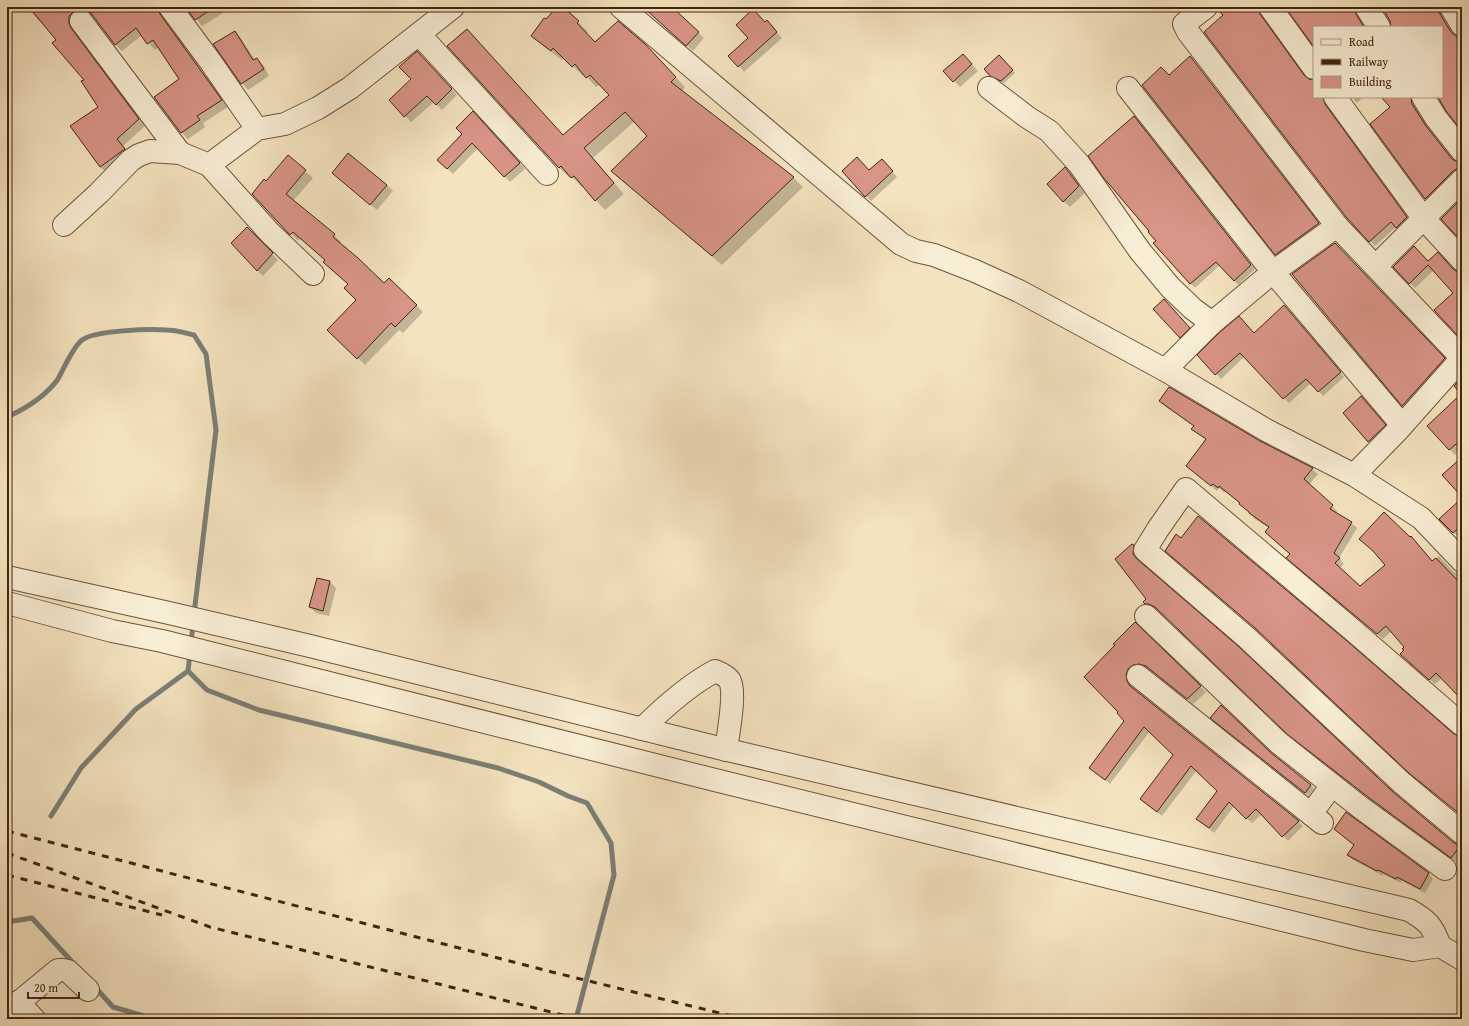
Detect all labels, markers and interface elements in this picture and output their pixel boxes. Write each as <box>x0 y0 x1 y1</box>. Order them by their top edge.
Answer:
legend <box>1313 26 1443 98</box>
text: Road <box>1349 33 1375 50</box>
text: Railway <box>1349 53 1388 70</box>
text: Building <box>1349 73 1392 90</box>
scale bar <box>28 974 79 1000</box>
text: 20 m <box>34 979 58 996</box>

